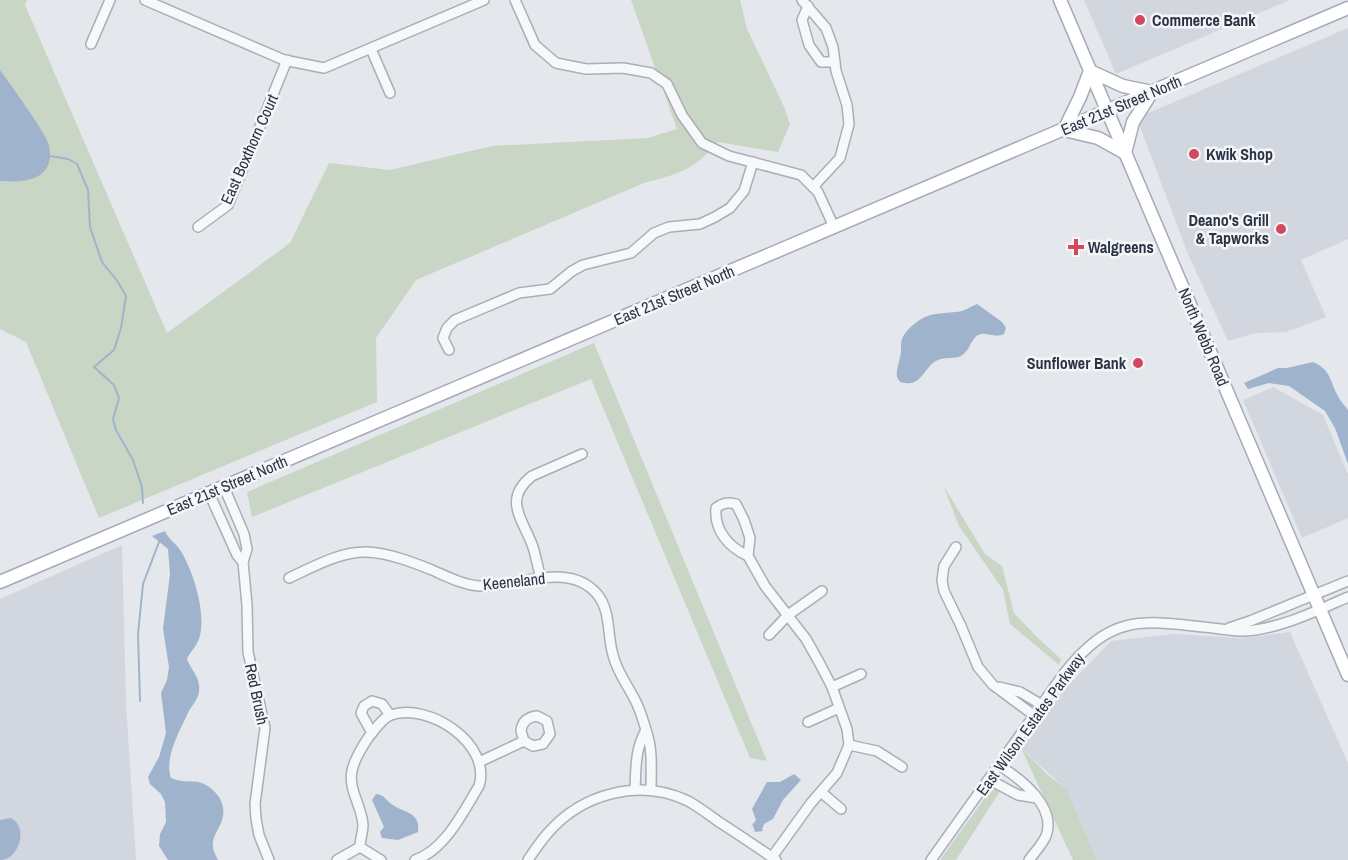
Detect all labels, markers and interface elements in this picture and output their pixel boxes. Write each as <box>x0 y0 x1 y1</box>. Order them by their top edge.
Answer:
place label: Commerce Bank <box>1152 9 1256 31</box>
marker: Commerce Bank <box>1133 13 1147 27</box>
street label: East 21st Street North <box>1057 70 1185 140</box>
street label: East Boxthorn Court <box>215 90 283 207</box>
place label: Kwik Shop <box>1206 143 1273 165</box>
marker: Kwik Shop <box>1187 147 1201 161</box>
place label: Deano's Grill & Tapworks <box>1189 209 1269 249</box>
marker: Deano's Grill & Tapworks <box>1274 222 1288 236</box>
place label: Walgreens <box>1088 236 1154 258</box>
marker: Walgreens <box>1069 240 1083 254</box>
street label: East 21st Street North <box>610 260 738 330</box>
street label: North Webb Road <box>1173 284 1235 390</box>
place label: Sunflower Bank <box>1027 352 1127 374</box>
marker: Sunflower Bank <box>1131 356 1145 370</box>
street label: East 21st Street North <box>163 450 291 520</box>
street label: Keeneland <box>482 567 546 595</box>
street label: East Wilson Estates Parkway <box>971 648 1090 800</box>
street label: Red Brush <box>240 661 274 727</box>

